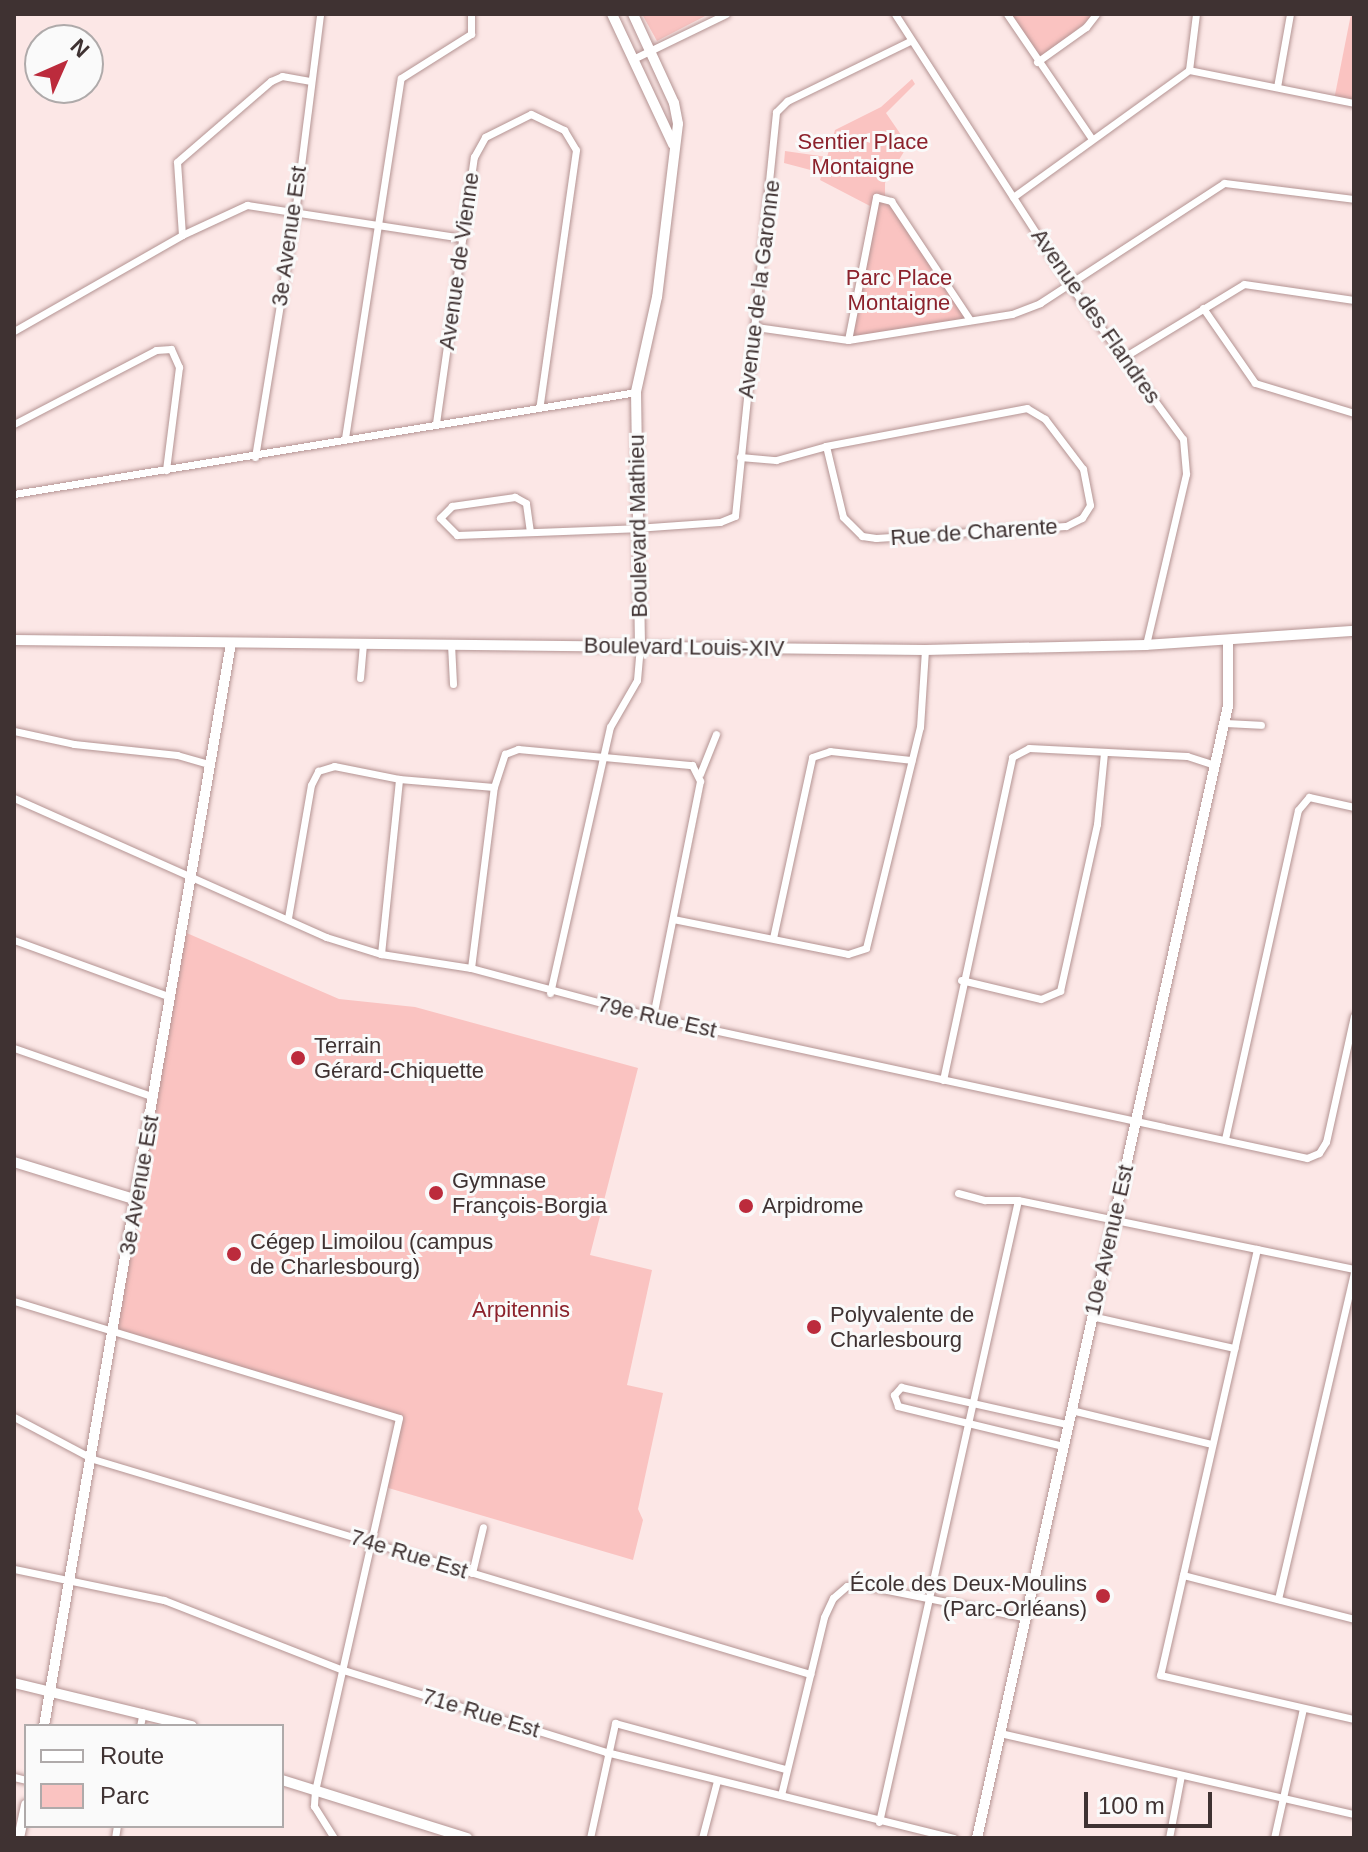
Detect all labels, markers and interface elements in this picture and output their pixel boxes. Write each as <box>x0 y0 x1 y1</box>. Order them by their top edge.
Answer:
north arrow <box>24 24 104 104</box>
text: N <box>65 34 94 63</box>
park label: Sentier Place Montaigne <box>798 128 928 180</box>
street label: 3e Avenue Est <box>266 164 312 308</box>
street label: Avenue de Vienne <box>433 171 485 351</box>
street label: Avenue de la Garonne <box>733 178 785 400</box>
street label: Avenue des Flandres <box>1026 223 1166 409</box>
park label: Parc Place Montaigne <box>846 264 952 316</box>
street label: Boulevard Mathieu <box>623 434 653 618</box>
street label: Rue de Charente <box>890 513 1058 551</box>
street label: Boulevard Louis-XIV <box>584 632 784 662</box>
street label: 79e Rue Est <box>595 991 719 1043</box>
place label: Terrain Gérard-Chiquette <box>314 1032 484 1084</box>
marker: Terrain Gérard-Chiquette <box>289 1049 307 1067</box>
street label: 3e Avenue Est <box>114 1112 164 1258</box>
street label: 10e Avenue Est <box>1079 1162 1139 1318</box>
place label: Gymnase François-Borgia <box>452 1167 607 1218</box>
marker: Gymnase François-Borgia <box>427 1184 445 1202</box>
place label: Arpidrome <box>762 1193 863 1219</box>
marker: Arpidrome <box>737 1197 755 1215</box>
place label: Cégep Limoilou (campus de Charlesbourg) <box>250 1228 493 1280</box>
marker: Cégep Limoilou (campus de Charlesbourg) <box>225 1245 243 1263</box>
park label: Arpitennis <box>472 1297 570 1323</box>
place label: Polyvalente de Charlesbourg <box>830 1301 974 1352</box>
marker: Polyvalente de Charlesbourg <box>805 1318 823 1336</box>
street label: 74e Rue Est <box>347 1524 471 1584</box>
place label: École des Deux-Moulins (Parc-Orléans) <box>850 1570 1087 1622</box>
marker: École des Deux-Moulins (Parc-Orléans) <box>1094 1587 1112 1605</box>
street label: 71e Rue Est <box>419 1683 543 1743</box>
legend <box>24 1724 284 1828</box>
text: Route <box>100 1742 164 1769</box>
scale bar <box>1088 1776 1216 1826</box>
text: Parc <box>100 1782 149 1809</box>
text: 100 m <box>1098 1792 1165 1819</box>

